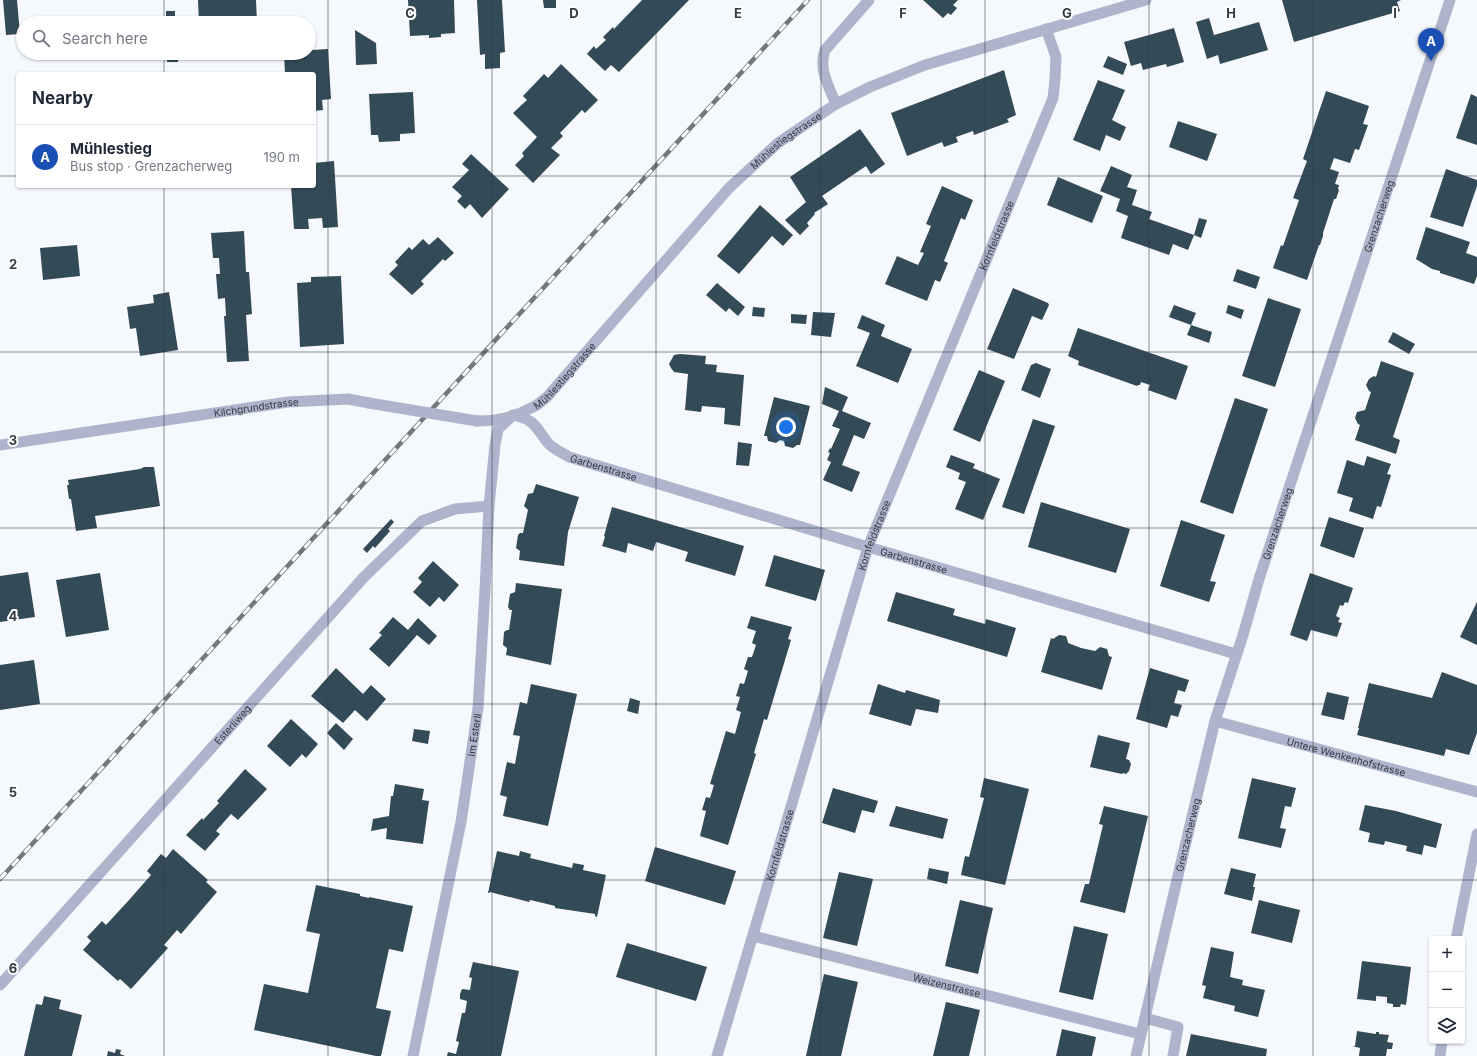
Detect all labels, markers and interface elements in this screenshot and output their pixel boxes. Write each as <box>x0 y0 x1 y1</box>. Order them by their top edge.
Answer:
text: C <box>405 5 415 21</box>
text: D <box>569 5 579 21</box>
text: E <box>734 5 742 21</box>
text: F <box>899 5 907 21</box>
text: G <box>1062 5 1072 21</box>
text: H <box>1226 5 1236 21</box>
text: I <box>1393 5 1397 21</box>
search box <box>16 16 316 60</box>
icon: search <box>30 27 52 49</box>
pin: A <box>1418 28 1444 61</box>
text: Search here <box>62 29 148 48</box>
text: Nearby <box>32 88 93 108</box>
street label: Mühlestiegstrasse <box>748 109 824 171</box>
text: Mühlestieg <box>70 139 152 158</box>
text: A <box>40 149 50 165</box>
text: 190 m <box>263 149 300 165</box>
text: Bus stop · Grenzacherweg <box>70 158 232 174</box>
street label: Grenzacherweg <box>1361 178 1396 254</box>
street label: Kornfeldstrasse <box>977 199 1016 272</box>
text: 2 <box>9 256 17 272</box>
street label: Mühlestiegstrasse <box>531 340 598 412</box>
street label: Kilchgrundstrasse <box>213 395 299 419</box>
your location <box>776 417 796 437</box>
text: 3 <box>9 432 17 448</box>
street label: Garbenstrasse <box>569 452 639 483</box>
street label: Grenzacherweg <box>1260 486 1295 561</box>
street label: Kornfeldstrasse <box>855 498 893 572</box>
street label: Garbenstrasse <box>879 545 949 576</box>
text: 4 <box>9 608 18 624</box>
street label: Esterliweg <box>212 702 253 747</box>
street label: Im Esterli <box>465 713 483 757</box>
street label: Untere Wenkenhofstrasse <box>1286 735 1407 778</box>
text: 5 <box>9 784 17 800</box>
street label: Grenzacherweg <box>1173 797 1202 873</box>
street label: Kornfeldstrasse <box>763 808 796 882</box>
map controls <box>1429 936 1465 1044</box>
button: + <box>1429 936 1465 972</box>
text: 6 <box>9 960 17 976</box>
street label: Weizenstrasse <box>912 971 982 999</box>
button: − <box>1429 972 1465 1008</box>
button: layers <box>1429 1008 1465 1044</box>

